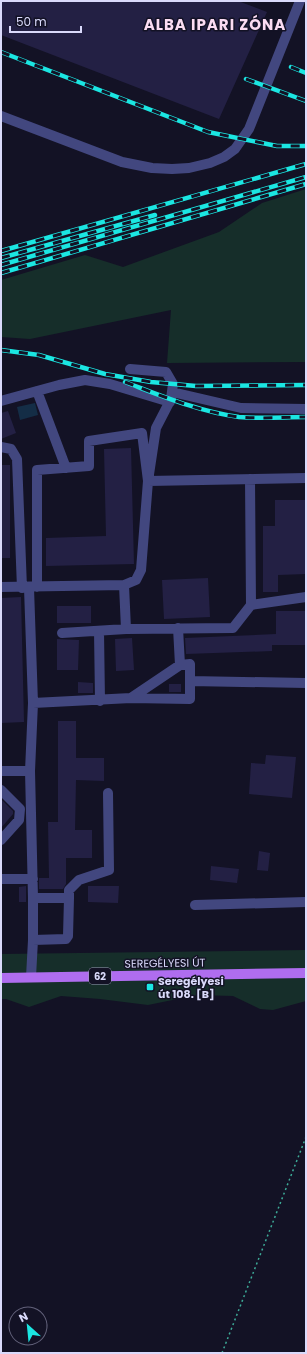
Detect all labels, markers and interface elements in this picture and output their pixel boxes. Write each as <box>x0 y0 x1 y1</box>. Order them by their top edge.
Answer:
scale bar <box>10 8 81 34</box>
text: 50 m <box>16 13 47 30</box>
district label: ALBA IPARI ZÓNA <box>144 14 286 35</box>
street label: SEREGÉLYESI ÚT <box>124 954 206 972</box>
road number: 62 <box>89 968 111 984</box>
place label: Seregélyesi út 108. [B] <box>158 973 224 1002</box>
marker: Seregélyesi út 108. [B] <box>145 982 155 992</box>
north arrow <box>8 1306 48 1346</box>
text: N <box>16 1308 31 1326</box>

